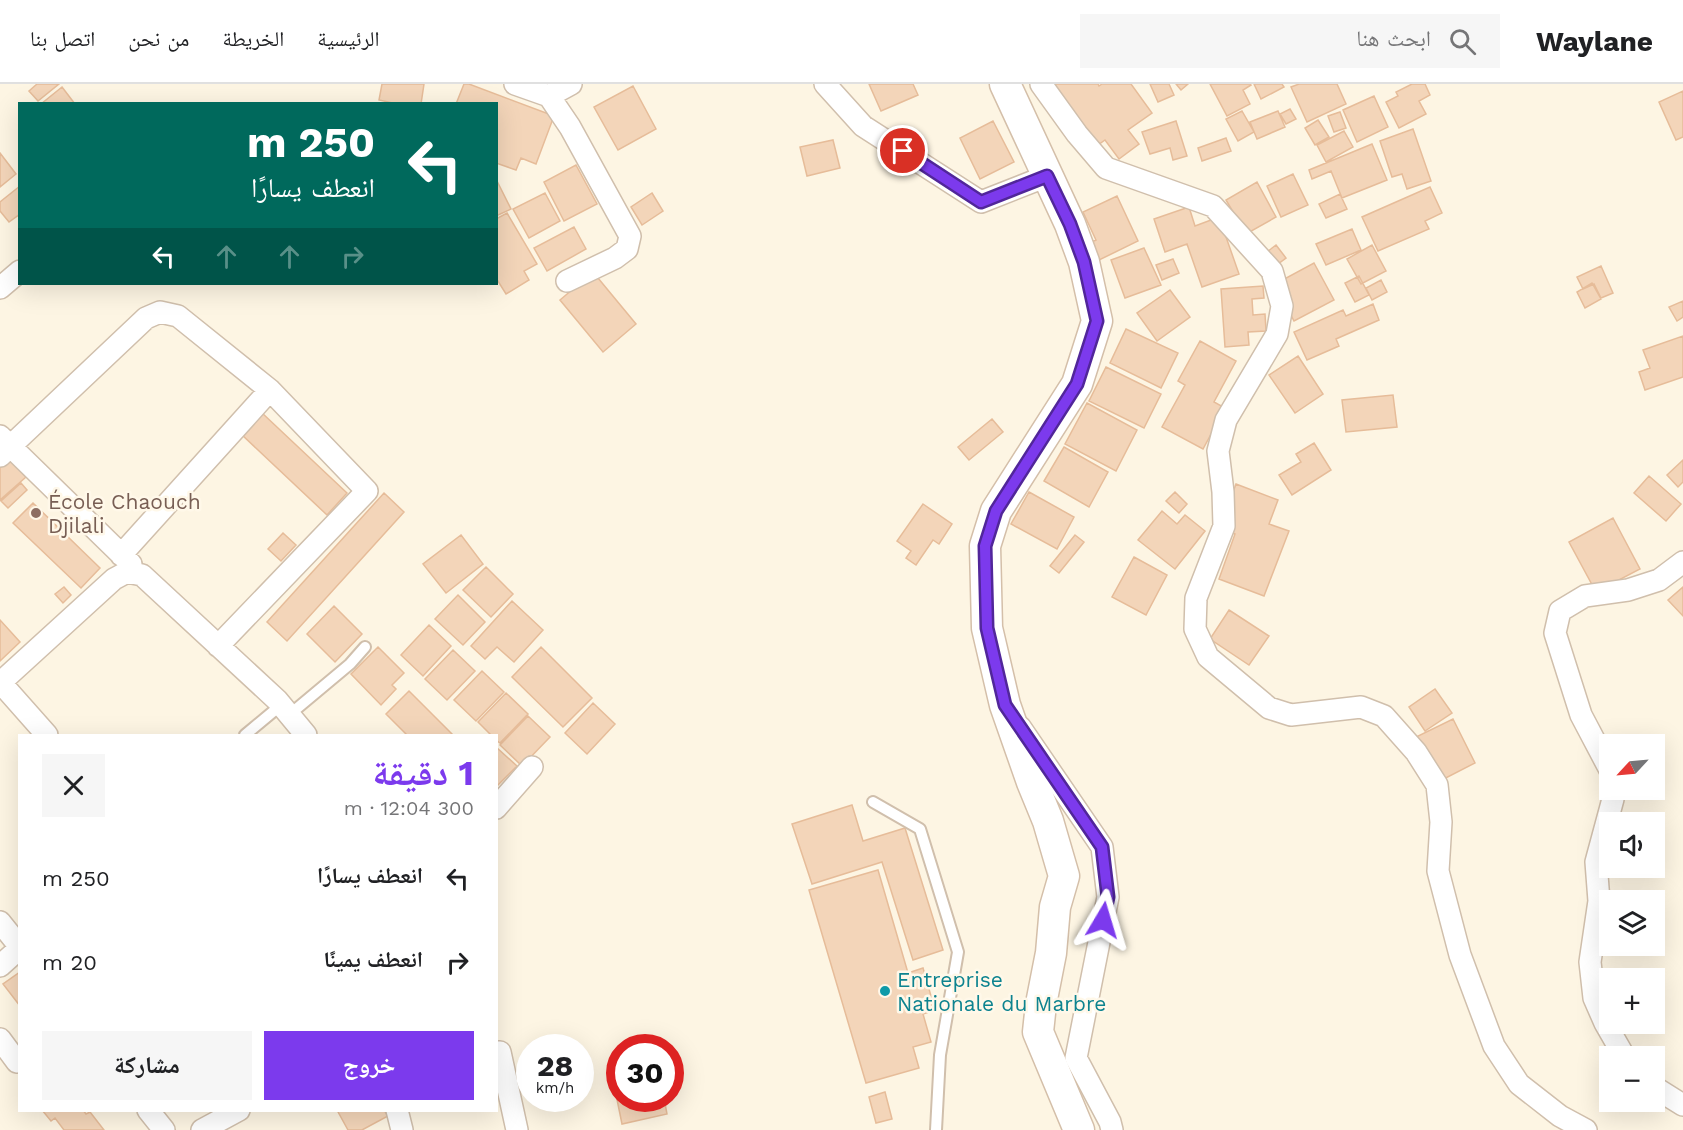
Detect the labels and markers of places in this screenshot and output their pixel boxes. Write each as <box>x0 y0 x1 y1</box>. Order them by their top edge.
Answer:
pin <box>877 125 928 176</box>
place label: École Chaouch Djilali <box>48 489 201 538</box>
marker: École Chaouch Djilali <box>29 506 43 520</box>
place label: Entreprise Nationale du Marbre <box>897 967 1106 1016</box>
marker: Entreprise Nationale du Marbre <box>878 984 892 998</box>

